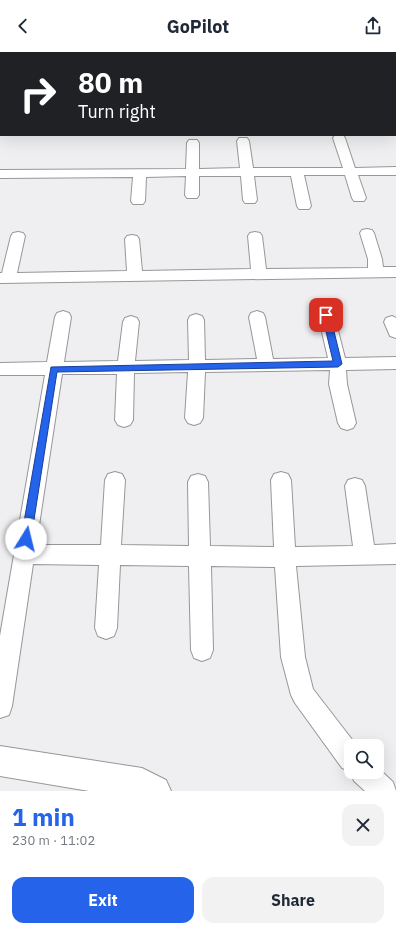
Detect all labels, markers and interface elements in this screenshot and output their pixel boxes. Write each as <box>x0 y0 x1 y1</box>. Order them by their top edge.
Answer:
icon: back <box>12 15 34 37</box>
text: GoPilot <box>167 15 229 38</box>
icon: share <box>362 15 384 37</box>
text: 80 m <box>78 64 143 101</box>
icon: right <box>12 68 64 120</box>
text: Turn right <box>78 100 156 123</box>
pin <box>309 298 343 332</box>
icon: arrive <box>315 304 337 326</box>
position arrow <box>5 518 47 560</box>
map controls <box>344 739 384 779</box>
button: search <box>344 739 384 779</box>
text: 1 min <box>12 801 75 833</box>
button: close <box>342 804 384 846</box>
text: 230 m · 11:02 <box>12 832 95 849</box>
button: Exit <box>12 877 194 923</box>
button: Share <box>202 877 384 923</box>

